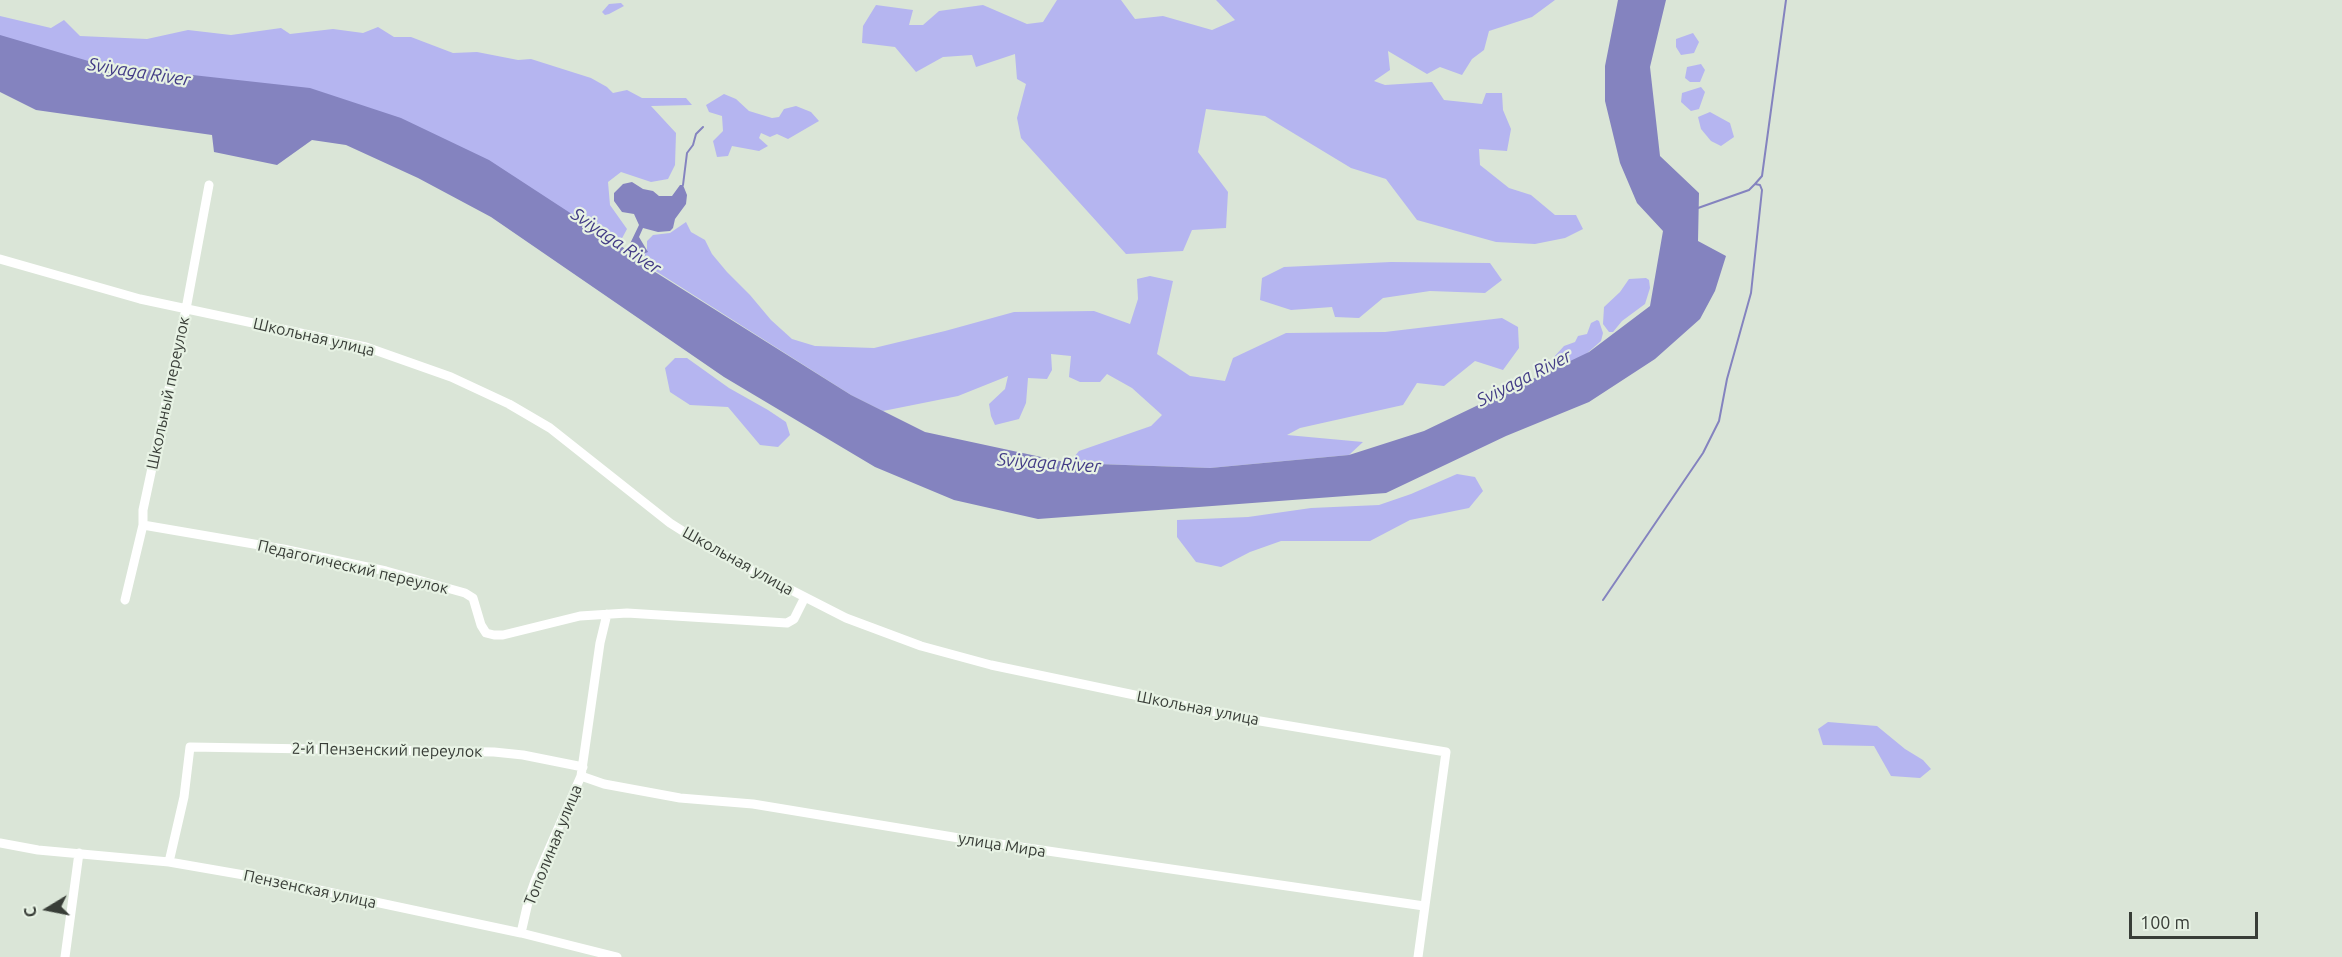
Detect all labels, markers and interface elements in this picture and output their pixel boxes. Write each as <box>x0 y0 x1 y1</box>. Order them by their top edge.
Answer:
water label: Sviyaga River <box>86 53 192 91</box>
water label: Sviyaga River <box>567 203 665 279</box>
street label: Школьная улица <box>251 314 377 360</box>
street label: Школьный переулок <box>142 315 194 471</box>
water label: Sviyaga River <box>1473 345 1575 411</box>
water label: Sviyaga River <box>997 449 1101 477</box>
street label: Школьная улица <box>679 523 797 599</box>
street label: Педагогический переулок <box>256 536 450 598</box>
street label: Школьная улица <box>1135 687 1261 729</box>
street label: 2-й Пензенский переулок <box>291 739 483 761</box>
street label: Тополиная улица <box>520 782 586 908</box>
street label: улица Мира <box>957 829 1047 861</box>
street label: Пензенская улица <box>242 866 378 912</box>
north arrow <box>18 879 78 939</box>
scale bar <box>2132 900 2261 938</box>
text: С <box>21 906 40 919</box>
text: 100 m <box>2140 912 2190 932</box>

